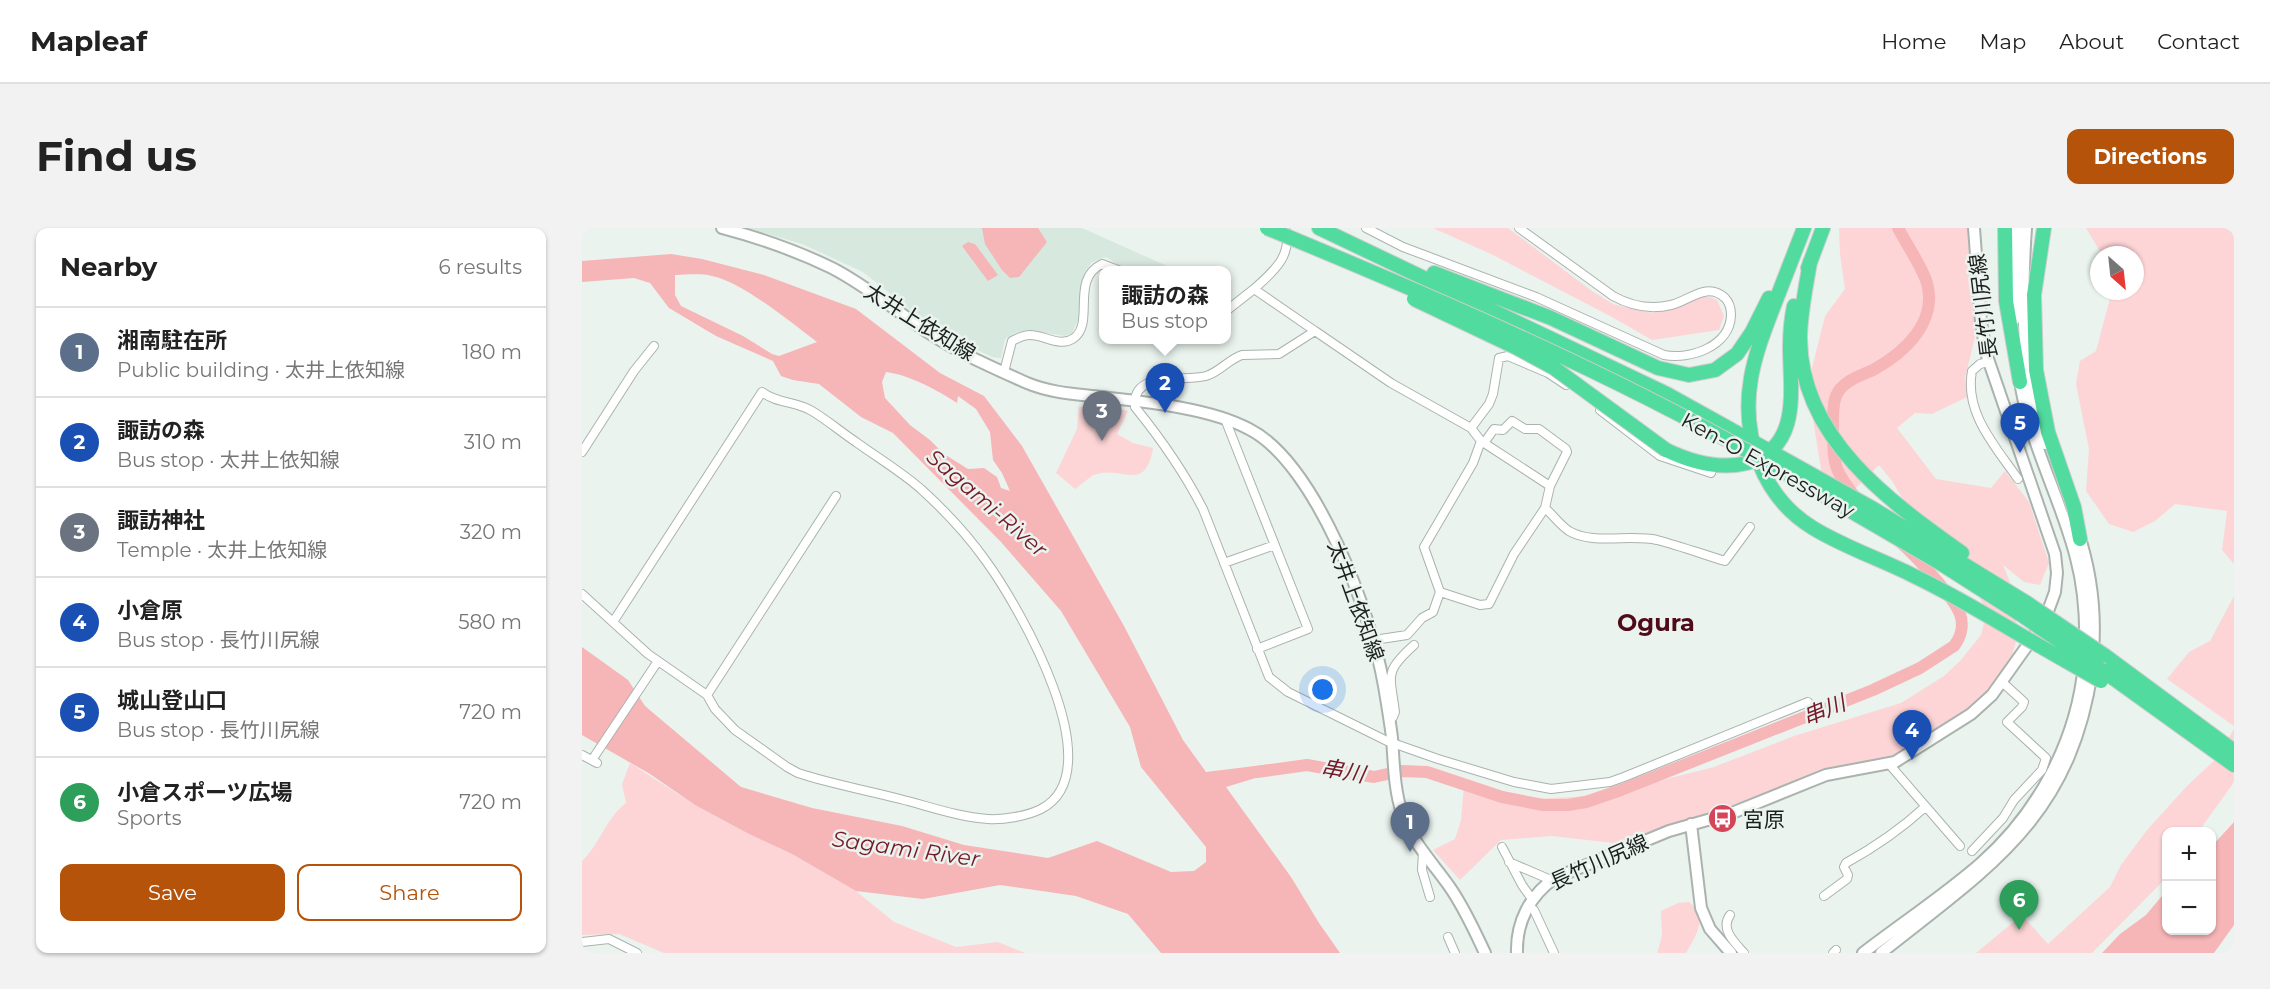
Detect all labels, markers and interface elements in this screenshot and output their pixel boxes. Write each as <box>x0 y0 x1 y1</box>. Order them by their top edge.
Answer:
text: Mapleaf <box>30 24 147 58</box>
text: Home <box>1881 29 1946 54</box>
text: Map <box>1979 29 2026 54</box>
text: About <box>2059 29 2124 54</box>
text: Contact <box>2157 29 2240 54</box>
button: Directions <box>2067 129 2234 184</box>
text: Find us <box>36 130 197 182</box>
north arrow <box>2090 246 2144 300</box>
text: Nearby <box>60 251 157 283</box>
street label: 長竹川尻線 <box>1964 252 2002 360</box>
text: 6 results <box>438 255 522 279</box>
popup <box>1099 266 1231 344</box>
street label: 太井上依知線 <box>860 278 980 366</box>
text: 諏訪の森 <box>1121 282 1209 309</box>
text: Bus stop <box>1121 309 1208 333</box>
text: 湘南駐在所 <box>117 327 227 354</box>
text: 1 <box>76 340 83 364</box>
text: 180 m <box>462 340 522 364</box>
text: Public building · 太井上依知線 <box>117 358 405 382</box>
pin: 2 <box>1146 364 1184 413</box>
pin: 3 <box>1082 392 1122 441</box>
pin: 5 <box>2000 404 2040 453</box>
street label: Ken-O Expressway <box>1677 407 1860 523</box>
text: 諏訪の森 <box>117 417 205 444</box>
text: 2 <box>74 430 85 454</box>
text: 310 m <box>464 430 522 454</box>
water label: Sagami-River <box>921 443 1054 563</box>
text: Bus stop · 太井上依知線 <box>117 448 340 472</box>
text: 諏訪神社 <box>117 507 205 534</box>
text: 3 <box>74 520 85 544</box>
text: 320 m <box>460 520 522 544</box>
text: Temple · 太井上依知線 <box>117 538 327 562</box>
street label: 太井上依知線 <box>1323 538 1389 664</box>
text: 小倉原 <box>117 597 183 624</box>
district label: Ogura <box>1617 608 1695 637</box>
text: 4 <box>73 610 86 634</box>
text: 580 m <box>458 610 522 634</box>
text: Bus stop · 長竹川尻線 <box>117 628 320 652</box>
your location <box>1308 675 1337 704</box>
text: 城山登山口 <box>117 687 227 714</box>
water label: 串川 <box>1799 688 1851 731</box>
text: 5 <box>74 700 85 724</box>
text: 720 m <box>459 700 522 724</box>
pin: 4 <box>1892 710 1932 760</box>
text: Bus stop · 長竹川尻線 <box>117 718 320 742</box>
water label: 串川 <box>1319 754 1369 788</box>
text: 小倉スポーツ広場 <box>117 779 293 806</box>
text: 6 <box>73 790 86 814</box>
text: 720 m <box>459 790 522 814</box>
pin: 1 <box>1390 802 1430 852</box>
bus stop icon: 宮原 <box>1706 803 1738 835</box>
text: Sports <box>117 806 182 830</box>
place label: 宮原 <box>1743 807 1785 832</box>
water label: Sagami River <box>830 825 983 873</box>
map controls <box>2162 827 2216 935</box>
button: + <box>2162 827 2216 881</box>
street label: 長竹川尻線 <box>1546 829 1652 895</box>
button: Save <box>60 864 285 921</box>
button: Share <box>297 864 522 921</box>
pin: 6 <box>2000 880 2038 930</box>
button: − <box>2162 881 2216 935</box>

